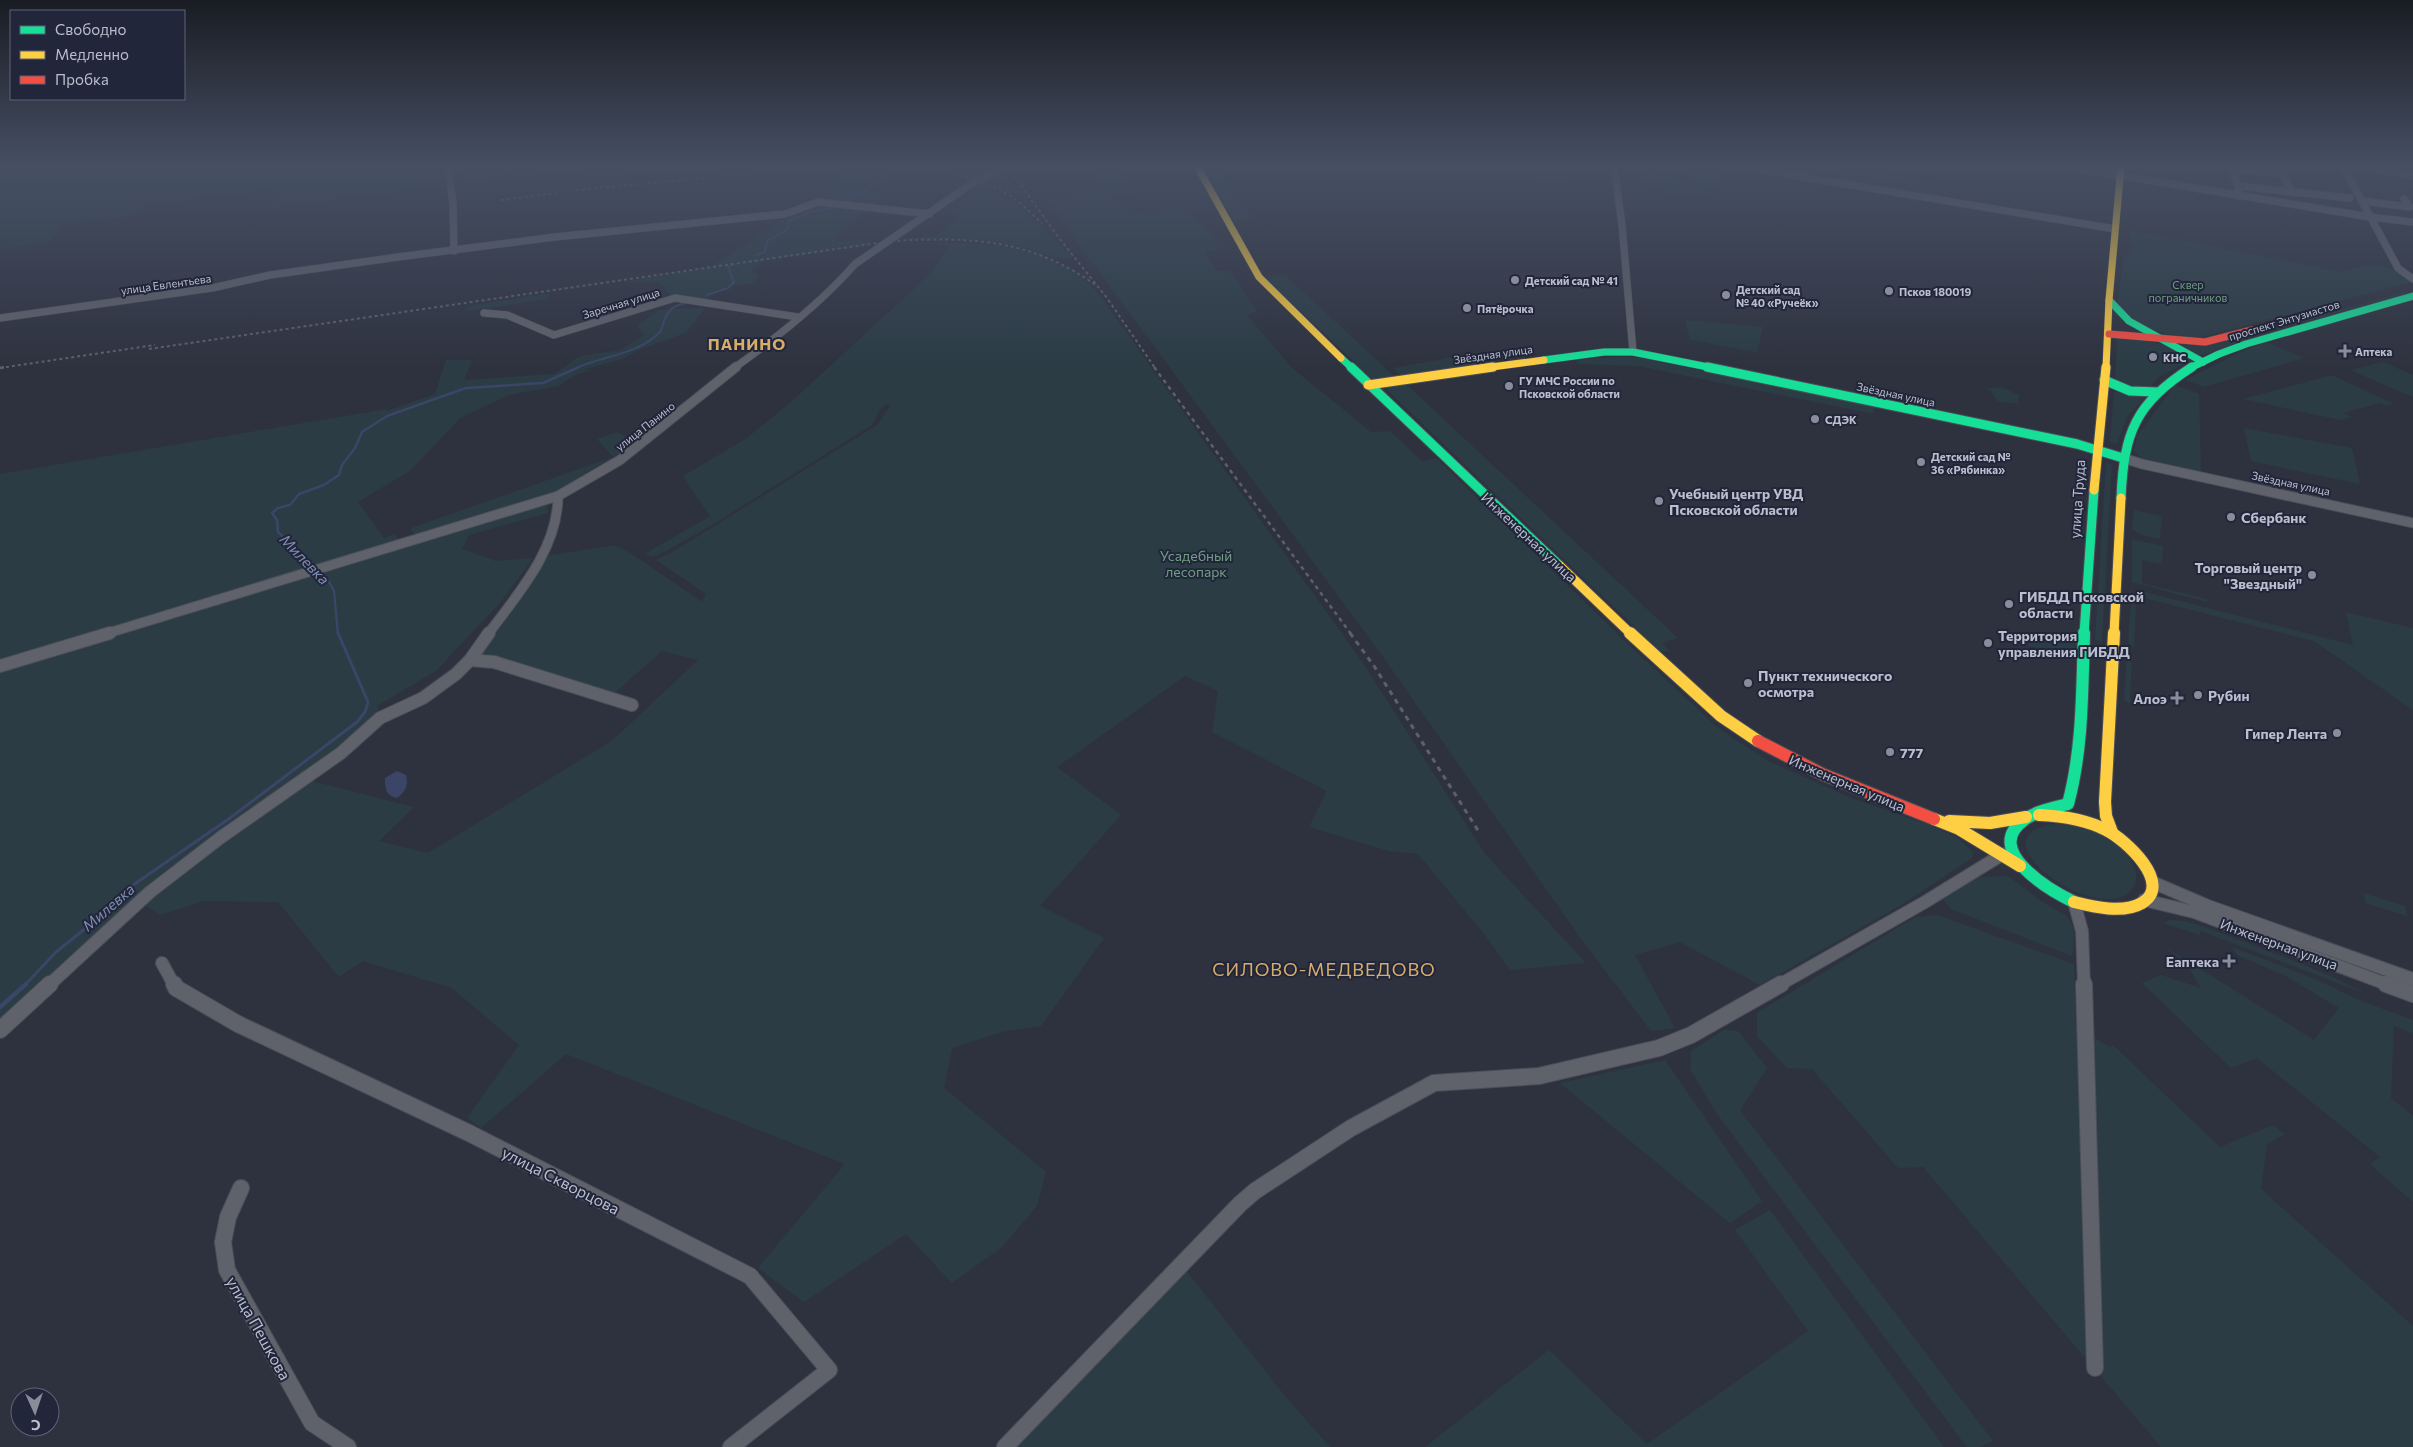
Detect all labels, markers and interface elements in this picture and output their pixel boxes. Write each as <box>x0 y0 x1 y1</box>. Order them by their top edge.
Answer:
legend <box>10 10 185 100</box>
text: Свободно <box>55 20 126 38</box>
text: Медленно <box>55 45 129 63</box>
text: Пробка <box>55 70 109 88</box>
street label: улица Евлентьева <box>120 271 212 297</box>
marker: Детский сад № 41 <box>1509 274 1521 286</box>
place label: Детский сад № 41 <box>1525 274 1618 287</box>
park label: Сквер пограничников <box>2149 278 2228 304</box>
place label: Детский сад № 40 «Ручеёк» <box>1736 283 1819 309</box>
street label: Заречная улица <box>581 285 661 321</box>
marker: Псков 180019 <box>1883 285 1895 297</box>
place label: Псков 180019 <box>1899 285 1972 298</box>
marker: Детский сад № 40 «Ручеёк» <box>1720 289 1732 301</box>
street label: проспект Энтузиастов <box>2227 297 2341 343</box>
marker: Пятёрочка <box>1461 302 1473 314</box>
place label: Пятёрочка <box>1477 302 1534 315</box>
district label: ПАНИНО <box>708 334 786 353</box>
street label: Звёздная улица <box>1453 342 1533 366</box>
marker: Аптека <box>2339 345 2351 357</box>
place label: Аптека <box>2355 345 2393 358</box>
marker: КНС <box>2147 351 2159 363</box>
place label: КНС <box>2163 351 2187 364</box>
place label: ГУ МЧС России по Псковской области <box>1519 374 1620 400</box>
street label: Звёздная улица <box>1856 379 1936 409</box>
marker: ГУ МЧС России по Псковской области <box>1503 380 1515 392</box>
street label: улица Панино <box>613 399 678 453</box>
marker: СДЭК <box>1809 413 1821 425</box>
place label: СДЭК <box>1825 413 1857 426</box>
place label: Детский сад № 36 «Рябинка» <box>1931 450 2010 476</box>
marker: Детский сад № 36 «Рябинка» <box>1915 456 1927 468</box>
street label: улица Труда <box>2066 459 2088 539</box>
street label: Звёздная улица <box>2251 468 2331 498</box>
place label: Учебный центр УВД Псковской области <box>1669 485 1804 518</box>
street label: Инженерная улица <box>1478 489 1580 585</box>
marker: Учебный центр УВД Псковской области <box>1653 495 1665 507</box>
place label: Сбербанк <box>2241 509 2306 526</box>
marker: Сбербанк <box>2225 511 2237 523</box>
water label: Милевка <box>277 530 334 588</box>
park label: Усадебный лесопарк <box>1160 547 1232 580</box>
place label: Торговый центр "Звездный" <box>2195 559 2302 592</box>
marker: Торговый центр "Звездный" <box>2306 569 2318 581</box>
place label: ГИБДД Псковской области <box>2019 588 2144 621</box>
marker: ГИБДД Псковской области <box>2003 598 2015 610</box>
place label: Территория управления ГИБДД <box>1998 627 2131 660</box>
marker: Территория управления ГИБДД <box>1982 637 1994 649</box>
place label: Пункт технического осмотра <box>1758 667 1892 700</box>
marker: Пункт технического осмотра <box>1742 677 1754 689</box>
place label: Рубин <box>2208 687 2249 704</box>
marker: Рубин <box>2192 689 2204 701</box>
place label: Алоэ <box>2133 690 2167 707</box>
marker: Алоэ <box>2171 692 2183 704</box>
place label: Гипер Лента <box>2245 725 2327 742</box>
marker: Гипер Лента <box>2331 727 2343 739</box>
place label: 777 <box>1900 744 1923 761</box>
marker: 777 <box>1884 746 1896 758</box>
street label: Инженерная улица <box>1787 751 1907 815</box>
water label: Милевка <box>78 879 138 935</box>
street label: Инженерная улица <box>2218 915 2340 973</box>
place label: Еаптека <box>2166 953 2219 970</box>
marker: Еаптека <box>2223 955 2235 967</box>
district label: СИЛОВО-МЕДВЕДОВО <box>1212 958 1436 980</box>
street label: улица Скворцова <box>499 1142 623 1218</box>
street label: улица Пешкова <box>223 1273 295 1383</box>
north arrow <box>10 1387 60 1437</box>
text: С <box>30 1417 41 1434</box>

